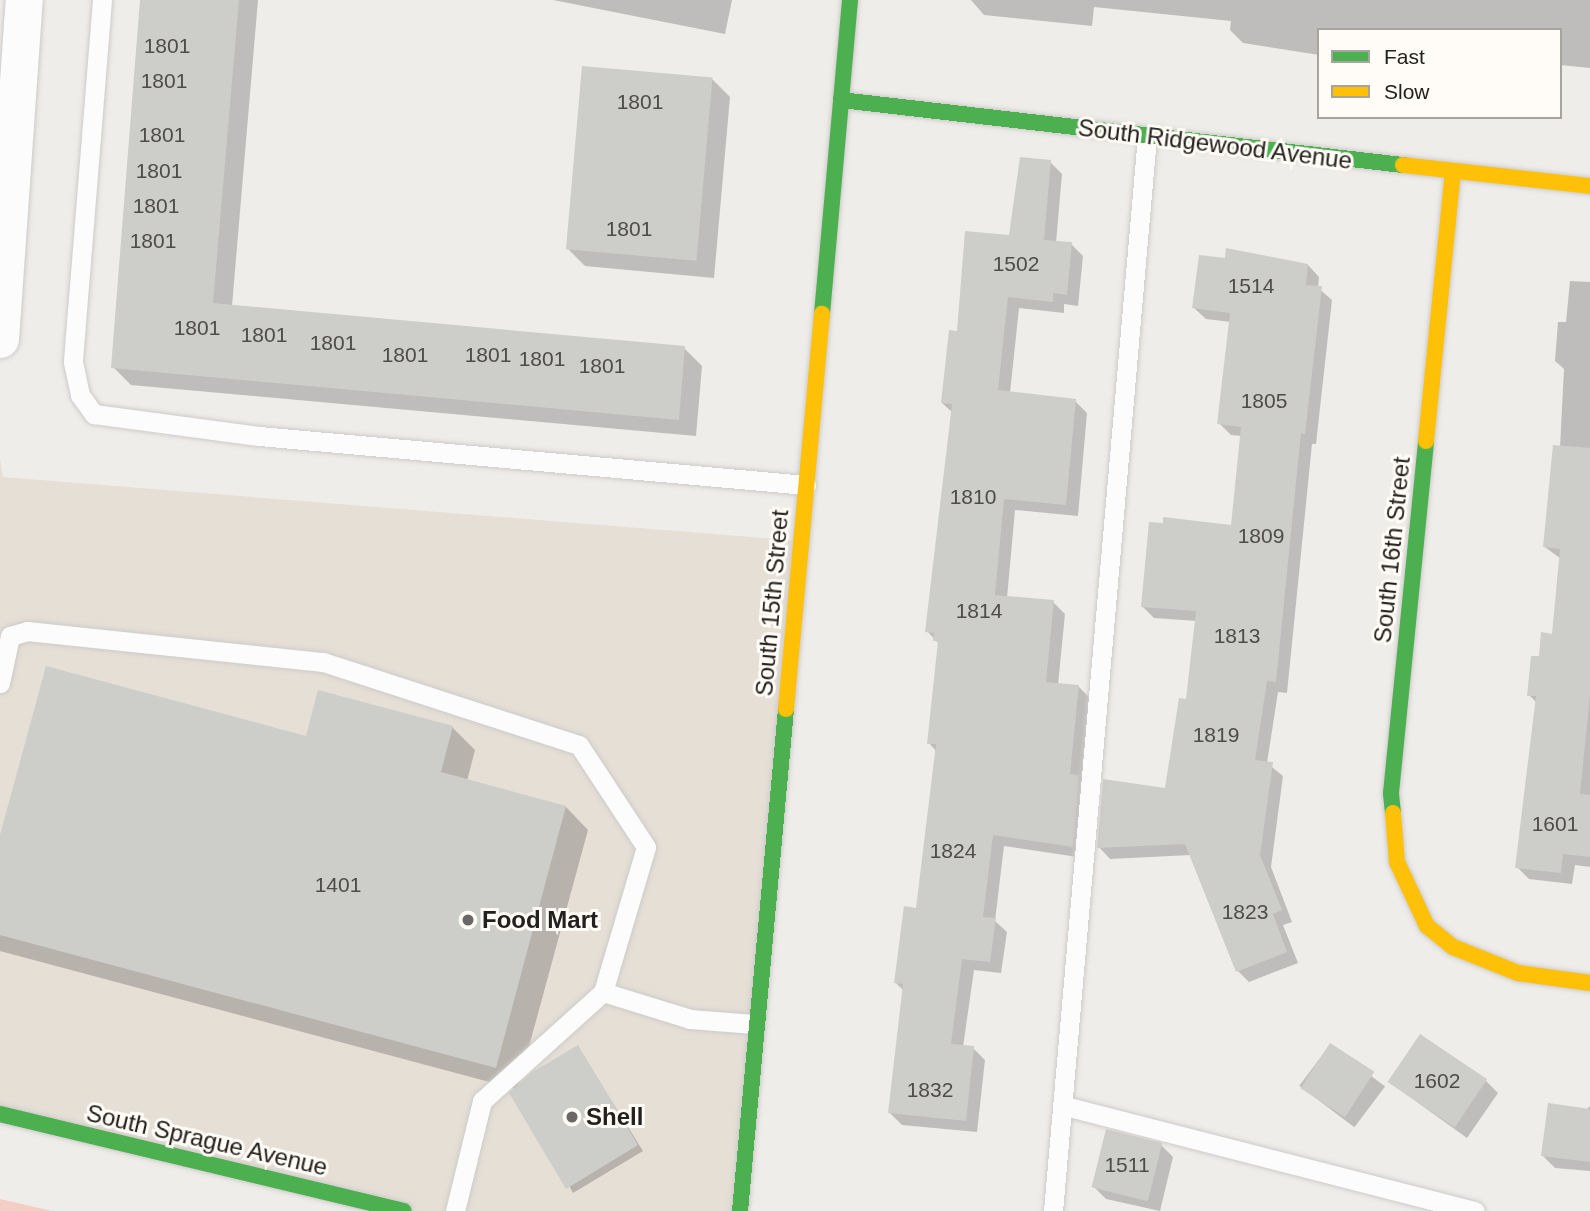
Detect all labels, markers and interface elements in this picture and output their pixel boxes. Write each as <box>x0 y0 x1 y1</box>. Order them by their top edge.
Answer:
legend <box>1317 28 1562 119</box>
house number: 1801 <box>144 33 190 59</box>
text: Fast <box>1384 45 1425 68</box>
house number: 1801 <box>141 68 187 94</box>
text: Slow <box>1384 80 1430 103</box>
house number: 1801 <box>617 89 663 115</box>
street label: South Ridgewood Avenue <box>1076 113 1354 175</box>
house number: 1801 <box>139 122 185 148</box>
house number: 1801 <box>136 158 182 184</box>
house number: 1801 <box>133 193 179 219</box>
house number: 1801 <box>606 216 652 242</box>
house number: 1801 <box>130 228 176 254</box>
house number: 1502 <box>993 251 1039 277</box>
house number: 1514 <box>1228 273 1274 299</box>
house number: 1801 <box>174 315 220 341</box>
house number: 1801 <box>241 322 287 348</box>
house number: 1801 <box>310 330 356 356</box>
house number: 1801 <box>382 342 428 368</box>
house number: 1801 <box>465 342 511 368</box>
house number: 1801 <box>519 346 565 372</box>
house number: 1801 <box>579 353 625 379</box>
house number: 1805 <box>1241 388 1287 414</box>
street label: South 16th Street <box>1368 456 1416 644</box>
house number: 1810 <box>950 484 996 510</box>
street label: South 15th Street <box>750 509 794 697</box>
house number: 1809 <box>1238 523 1284 549</box>
house number: 1814 <box>956 598 1002 624</box>
house number: 1813 <box>1214 623 1260 649</box>
house number: 1819 <box>1193 722 1239 748</box>
house number: 1601 <box>1532 811 1578 837</box>
house number: 1824 <box>930 838 976 864</box>
house number: 1401 <box>315 872 361 898</box>
house number: 1823 <box>1222 899 1268 925</box>
place label: Food Mart <box>482 906 598 934</box>
marker: Food Mart <box>460 912 476 928</box>
house number: 1602 <box>1414 1068 1460 1094</box>
house number: 1832 <box>907 1077 953 1103</box>
street label: South Sprague Avenue <box>83 1098 331 1182</box>
place label: Shell <box>586 1103 643 1131</box>
marker: Shell <box>564 1109 580 1125</box>
house number: 1511 <box>1104 1152 1150 1178</box>

